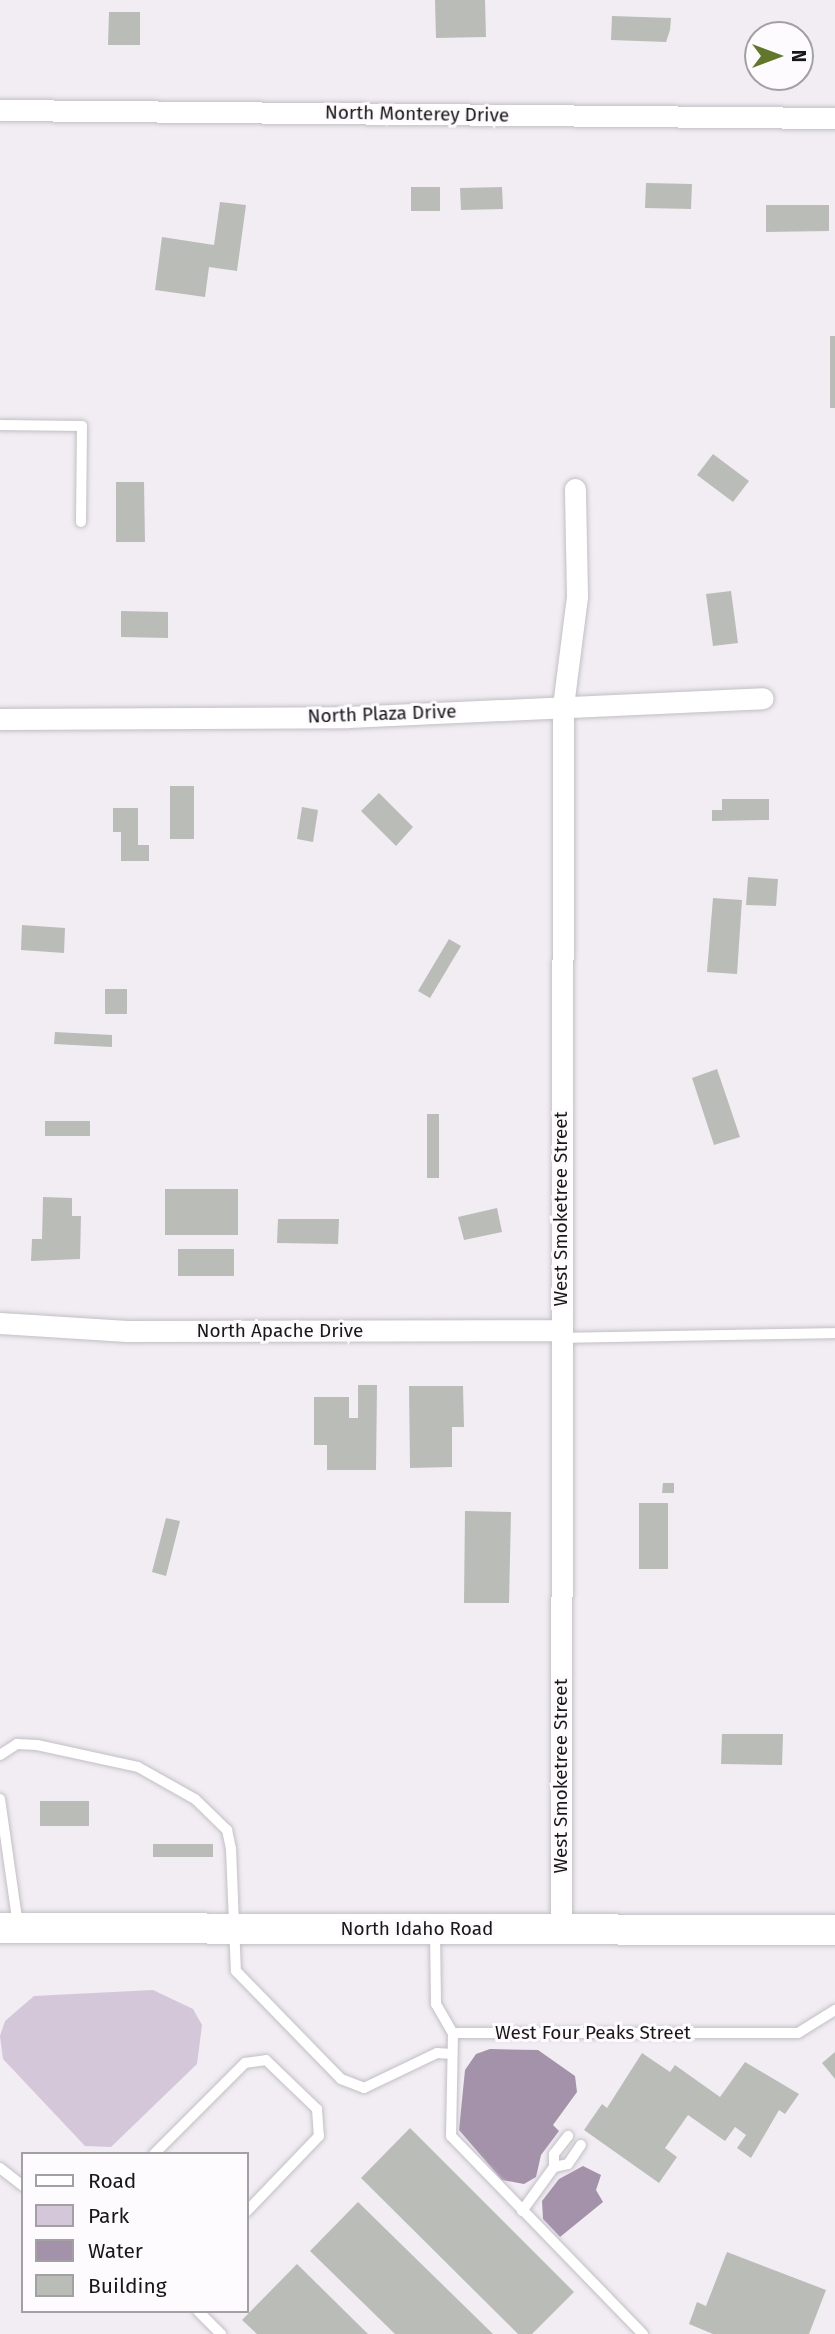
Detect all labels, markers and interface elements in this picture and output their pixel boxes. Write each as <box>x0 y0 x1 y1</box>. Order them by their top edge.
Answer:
north arrow <box>744 21 814 91</box>
text: N <box>787 50 810 62</box>
street label: North Monterey Drive <box>325 101 509 127</box>
street label: North Plaza Drive <box>307 700 457 728</box>
street label: West Smoketree Street <box>550 1111 572 1307</box>
street label: North Apache Drive <box>197 1320 363 1342</box>
street label: West Smoketree Street <box>550 1678 572 1874</box>
street label: North Idaho Road <box>341 1918 493 1940</box>
street label: West Four Peaks Street <box>495 2022 691 2044</box>
legend <box>21 2152 248 2313</box>
text: Road <box>88 2168 136 2194</box>
text: Park <box>88 2203 129 2229</box>
text: Water <box>88 2238 143 2264</box>
text: Building <box>88 2273 167 2299</box>

